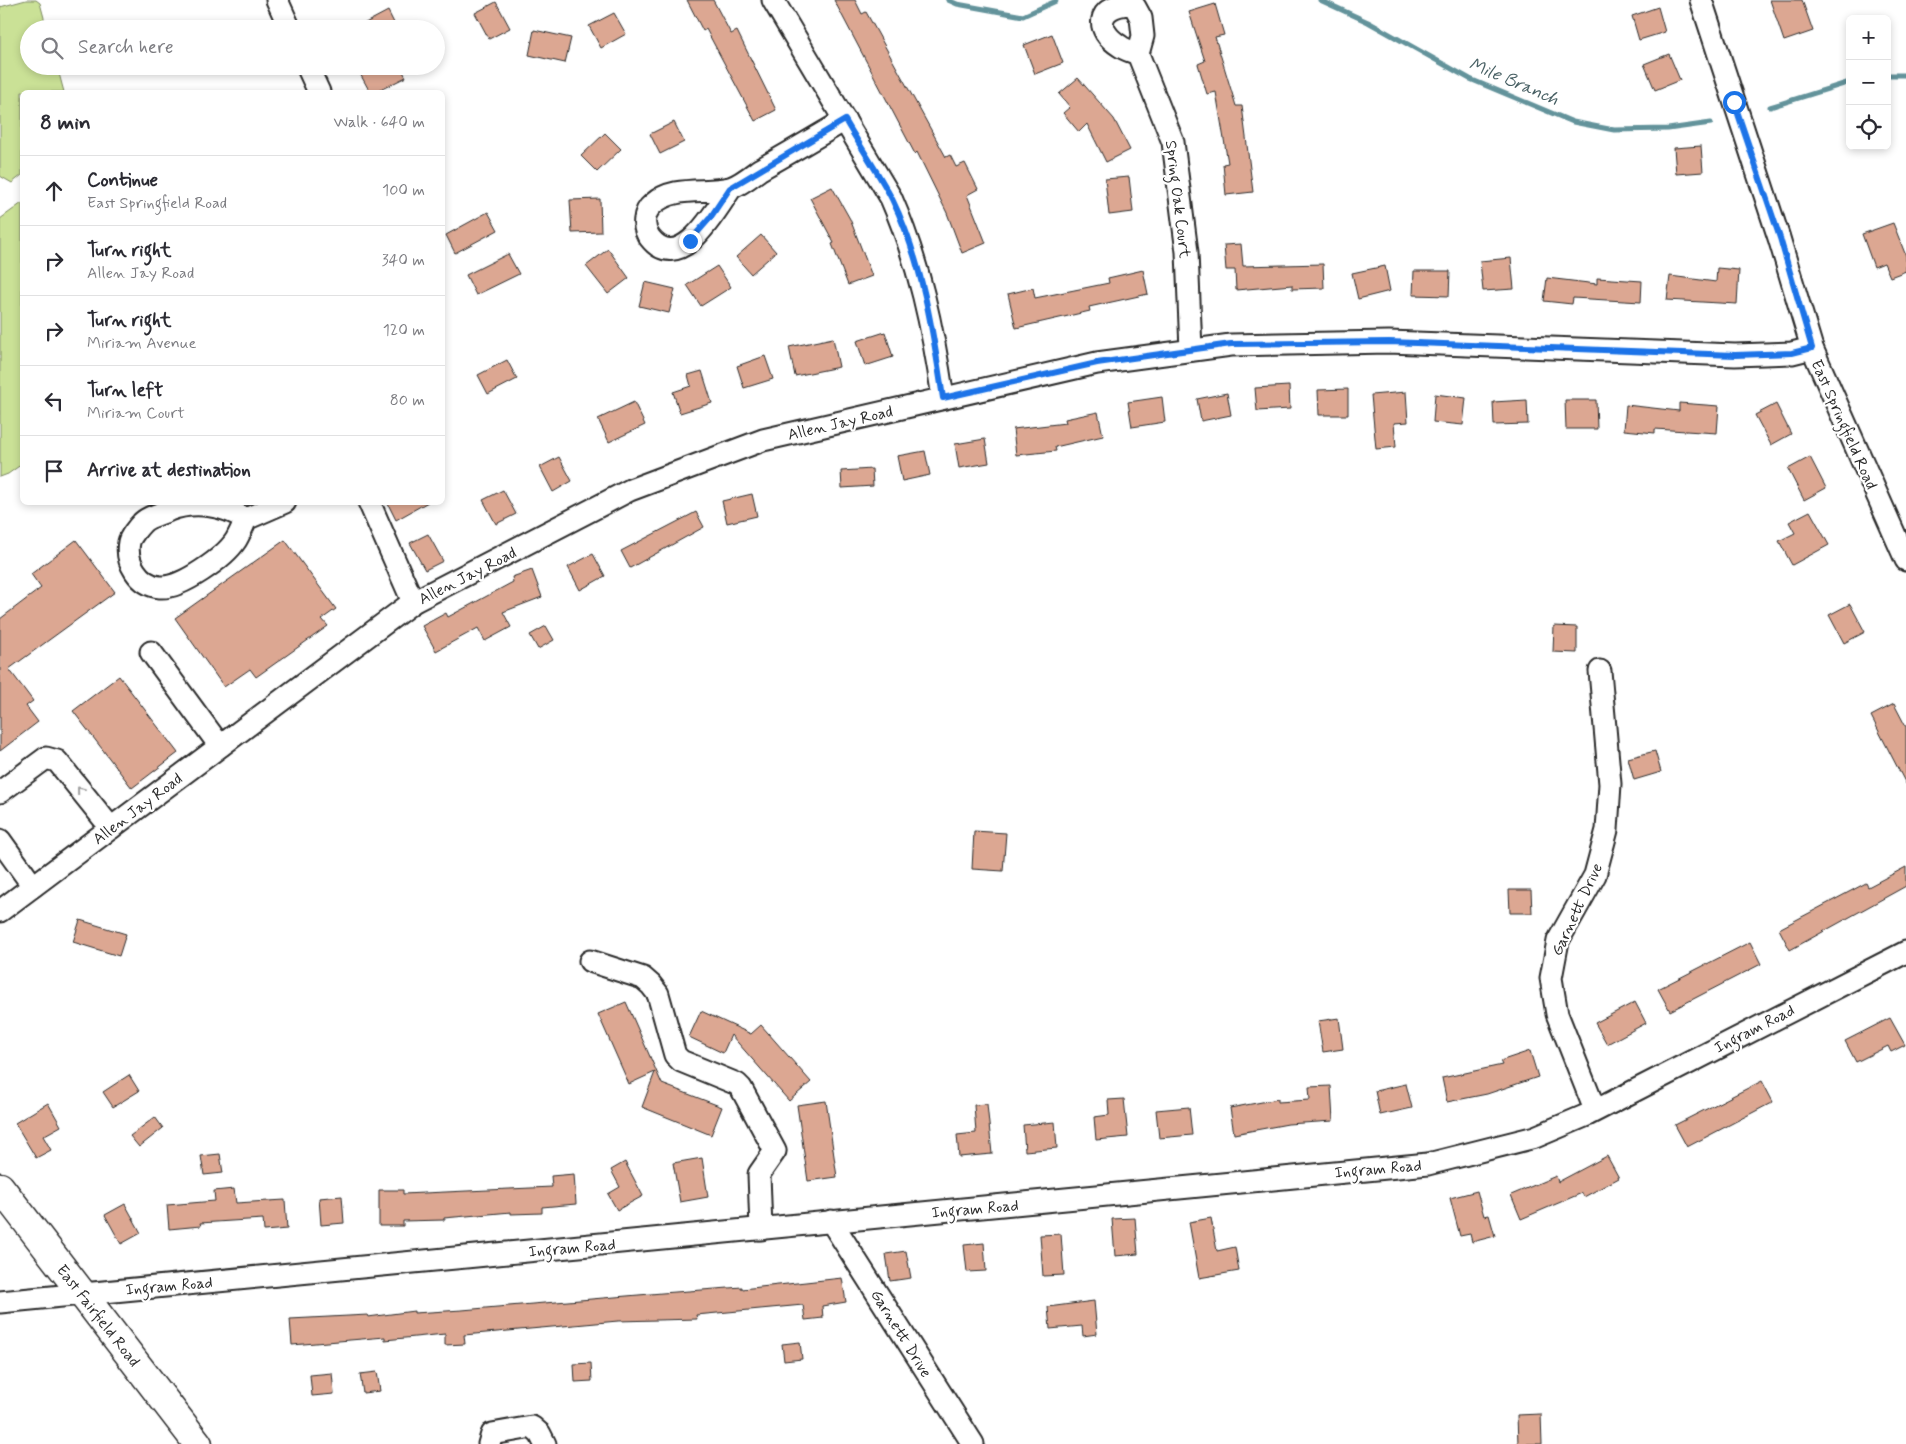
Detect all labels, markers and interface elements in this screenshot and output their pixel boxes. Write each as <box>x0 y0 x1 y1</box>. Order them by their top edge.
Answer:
map controls <box>1846 15 1891 150</box>
button: + <box>1846 15 1891 60</box>
search box <box>20 20 445 75</box>
icon: search <box>38 34 66 62</box>
text: Search here <box>78 35 174 60</box>
water label: Mile Branch <box>1465 52 1562 112</box>
button: − <box>1846 60 1891 105</box>
route start <box>1723 91 1746 114</box>
button: locate <box>1846 105 1891 150</box>
text: 8 min <box>40 109 91 137</box>
text: Walk · 640 m <box>334 112 425 133</box>
street label: Spring Oak Court <box>1159 139 1195 260</box>
text: Continue <box>87 168 158 193</box>
icon: ahead <box>40 177 68 205</box>
text: 100 m <box>382 180 425 201</box>
text: East Springfield Road <box>87 193 227 214</box>
route end <box>679 230 702 253</box>
text: Turn right <box>87 238 171 263</box>
icon: right <box>40 247 68 275</box>
text: 340 m <box>381 250 425 271</box>
text: Allen Jay Road <box>87 263 194 284</box>
text: Turn right <box>87 308 171 333</box>
icon: right <box>40 317 68 345</box>
text: 120 m <box>383 320 425 341</box>
text: Miriam Avenue <box>87 333 196 354</box>
street label: East Springfield Road <box>1805 356 1882 493</box>
text: Turn left <box>87 378 163 403</box>
icon: left <box>40 387 68 415</box>
text: 80 m <box>390 390 425 411</box>
street label: Allen Jay Road <box>786 401 895 446</box>
text: Miriam Court <box>87 403 185 424</box>
icon: arrive <box>40 457 68 485</box>
text: Arrive at destination <box>87 458 251 483</box>
street label: Allen Jay Road <box>415 543 520 610</box>
street label: Allen Jay Road <box>89 769 187 850</box>
one-way arrow <box>78 787 86 796</box>
street label: Garnett Drive <box>1547 860 1608 959</box>
street label: Ingram Road <box>1711 1000 1799 1059</box>
street label: Ingram Road <box>1334 1155 1423 1185</box>
street label: Ingram Road <box>931 1195 1020 1225</box>
street label: Ingram Road <box>528 1234 617 1264</box>
street label: East Fairfield Road <box>51 1260 144 1371</box>
street label: Ingram Road <box>125 1272 214 1302</box>
street label: Garnett Drive <box>865 1286 936 1382</box>

